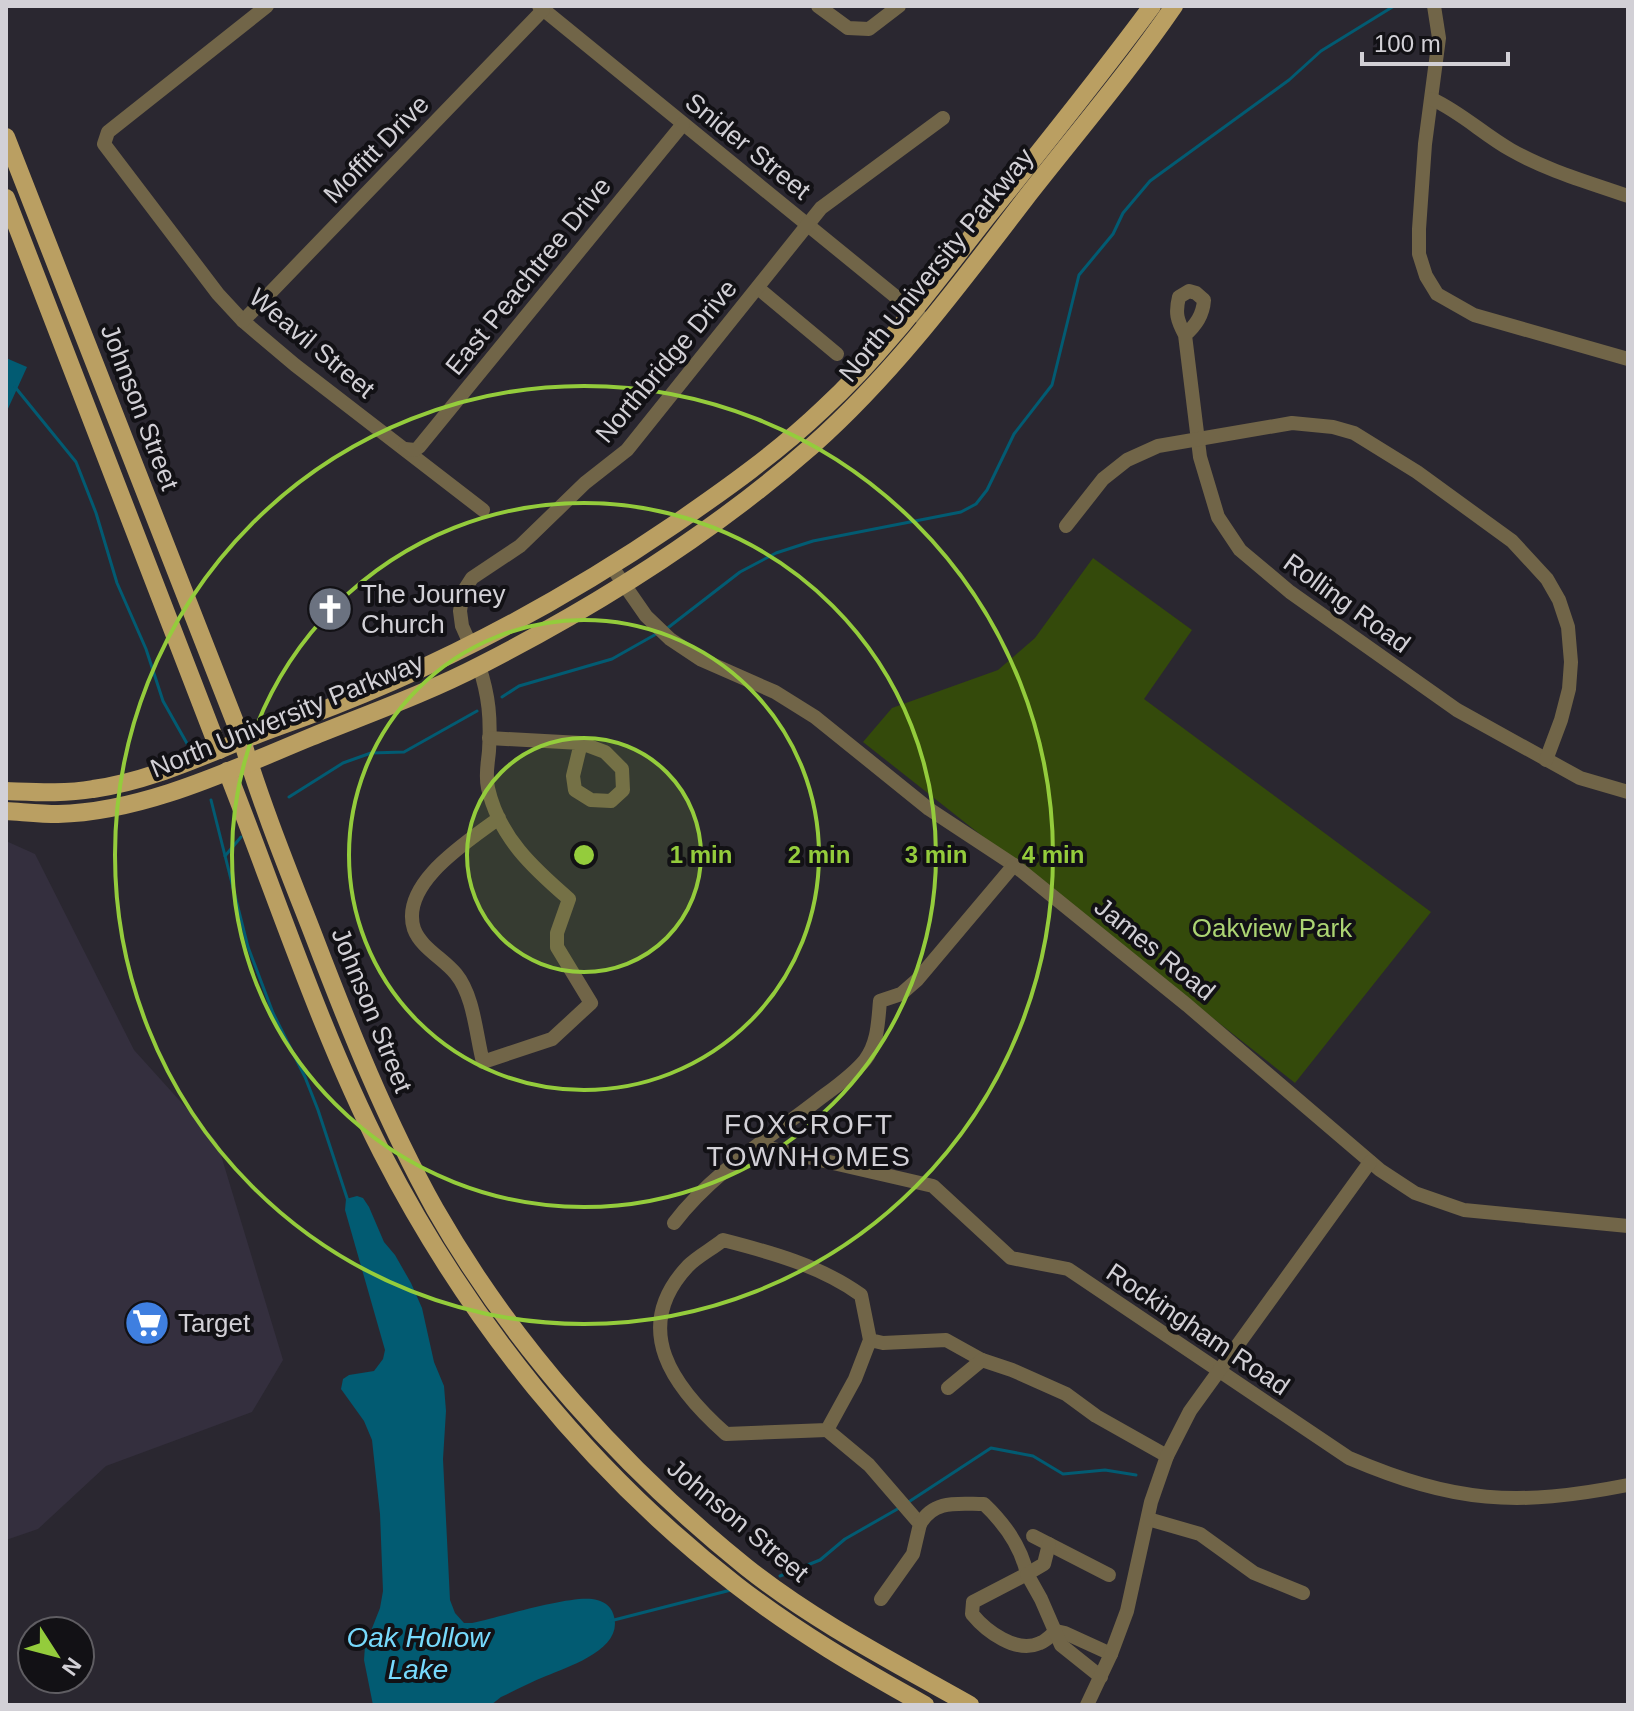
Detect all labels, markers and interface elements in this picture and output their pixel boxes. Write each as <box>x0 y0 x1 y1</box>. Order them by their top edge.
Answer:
scale bar <box>1362 16 1508 66</box>
text: 100 m <box>1374 30 1441 57</box>
street label: Snider Street <box>680 87 817 206</box>
street label: Moffitt Drive <box>317 89 435 209</box>
street label: North University Parkway <box>833 142 1039 388</box>
street label: East Peachtree Drive <box>439 171 617 381</box>
street label: Northbridge Drive <box>589 273 743 449</box>
street label: Weavil Street <box>243 282 381 405</box>
street label: Johnson Street <box>95 320 186 495</box>
street label: Rolling Road <box>1278 547 1416 659</box>
place label: The Journey Church <box>361 579 506 639</box>
church icon: The Journey Church <box>306 585 354 633</box>
street label: North University Parkway <box>146 646 428 784</box>
centre of rings <box>570 841 598 869</box>
text: 1 min <box>670 841 732 868</box>
text: 2 min <box>788 841 850 868</box>
text: 3 min <box>905 841 967 868</box>
text: 4 min <box>1022 841 1084 868</box>
street label: James Road <box>1089 891 1221 1007</box>
park label: Oakview Park <box>1192 913 1353 943</box>
street label: Johnson Street <box>325 923 419 1097</box>
district label: FOXCROFT TOWNHOMES <box>706 1109 912 1172</box>
street label: Rockingham Road <box>1101 1257 1295 1401</box>
supermarket icon: Target <box>123 1299 171 1347</box>
place label: Target <box>178 1308 251 1338</box>
street label: Johnson Street <box>661 1452 815 1588</box>
north arrow <box>16 1615 96 1695</box>
water label: Oak Hollow Lake <box>346 1622 491 1685</box>
text: N <box>57 1653 87 1680</box>

